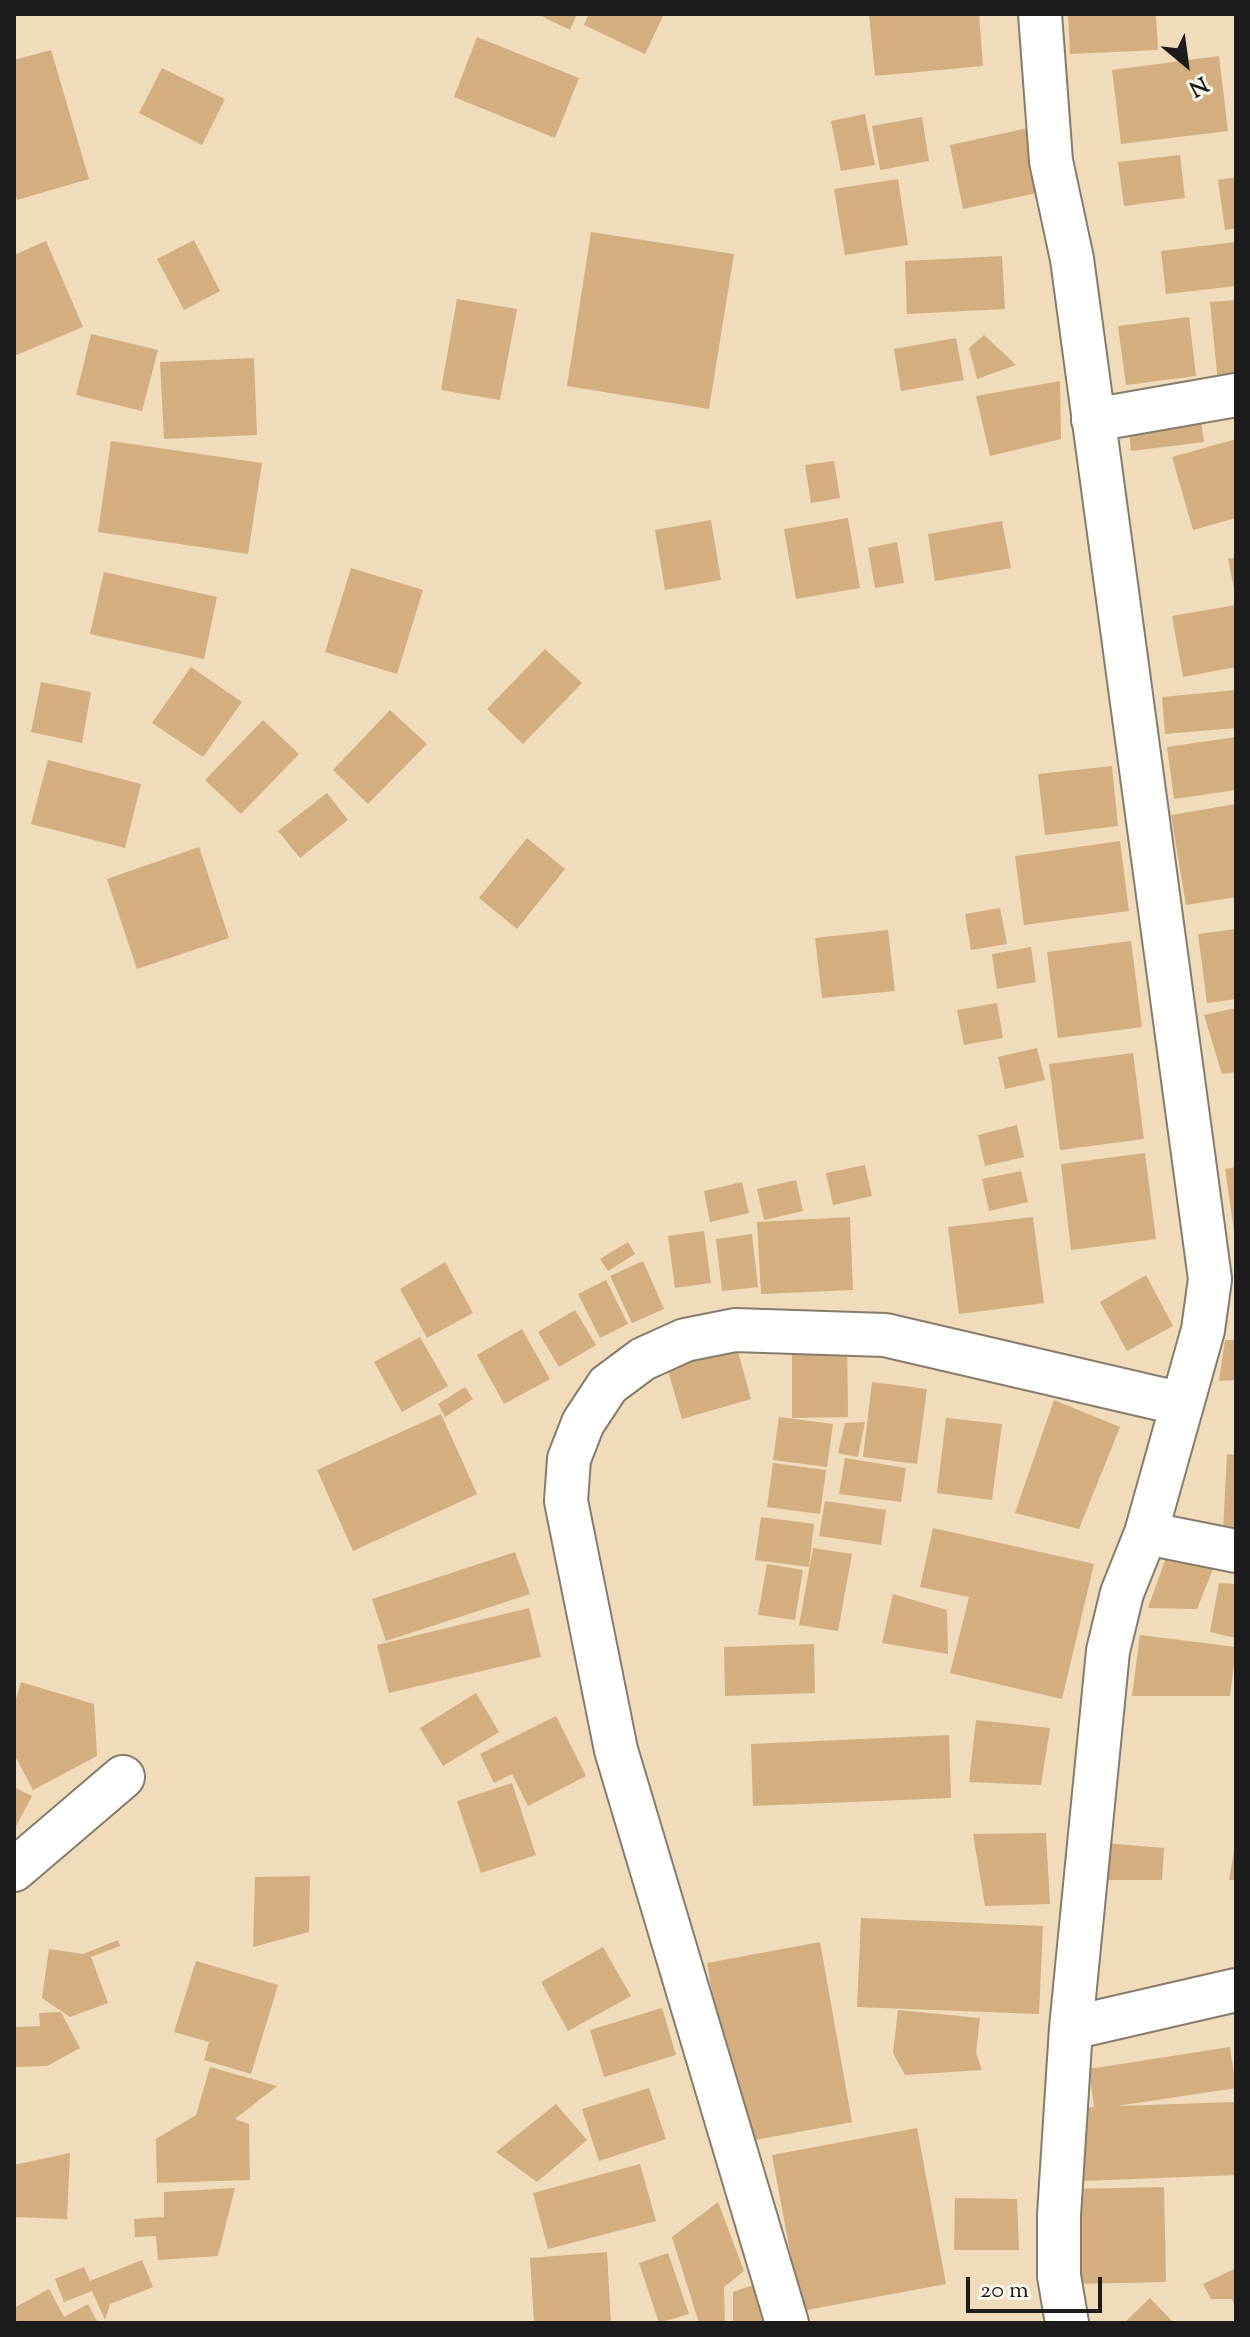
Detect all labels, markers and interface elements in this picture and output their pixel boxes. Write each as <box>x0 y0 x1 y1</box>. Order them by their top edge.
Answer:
north arrow <box>1146 24 1226 104</box>
text: N <box>1182 67 1213 103</box>
scale bar <box>970 2261 1106 2311</box>
text: 20 m <box>980 2274 1029 2308</box>

